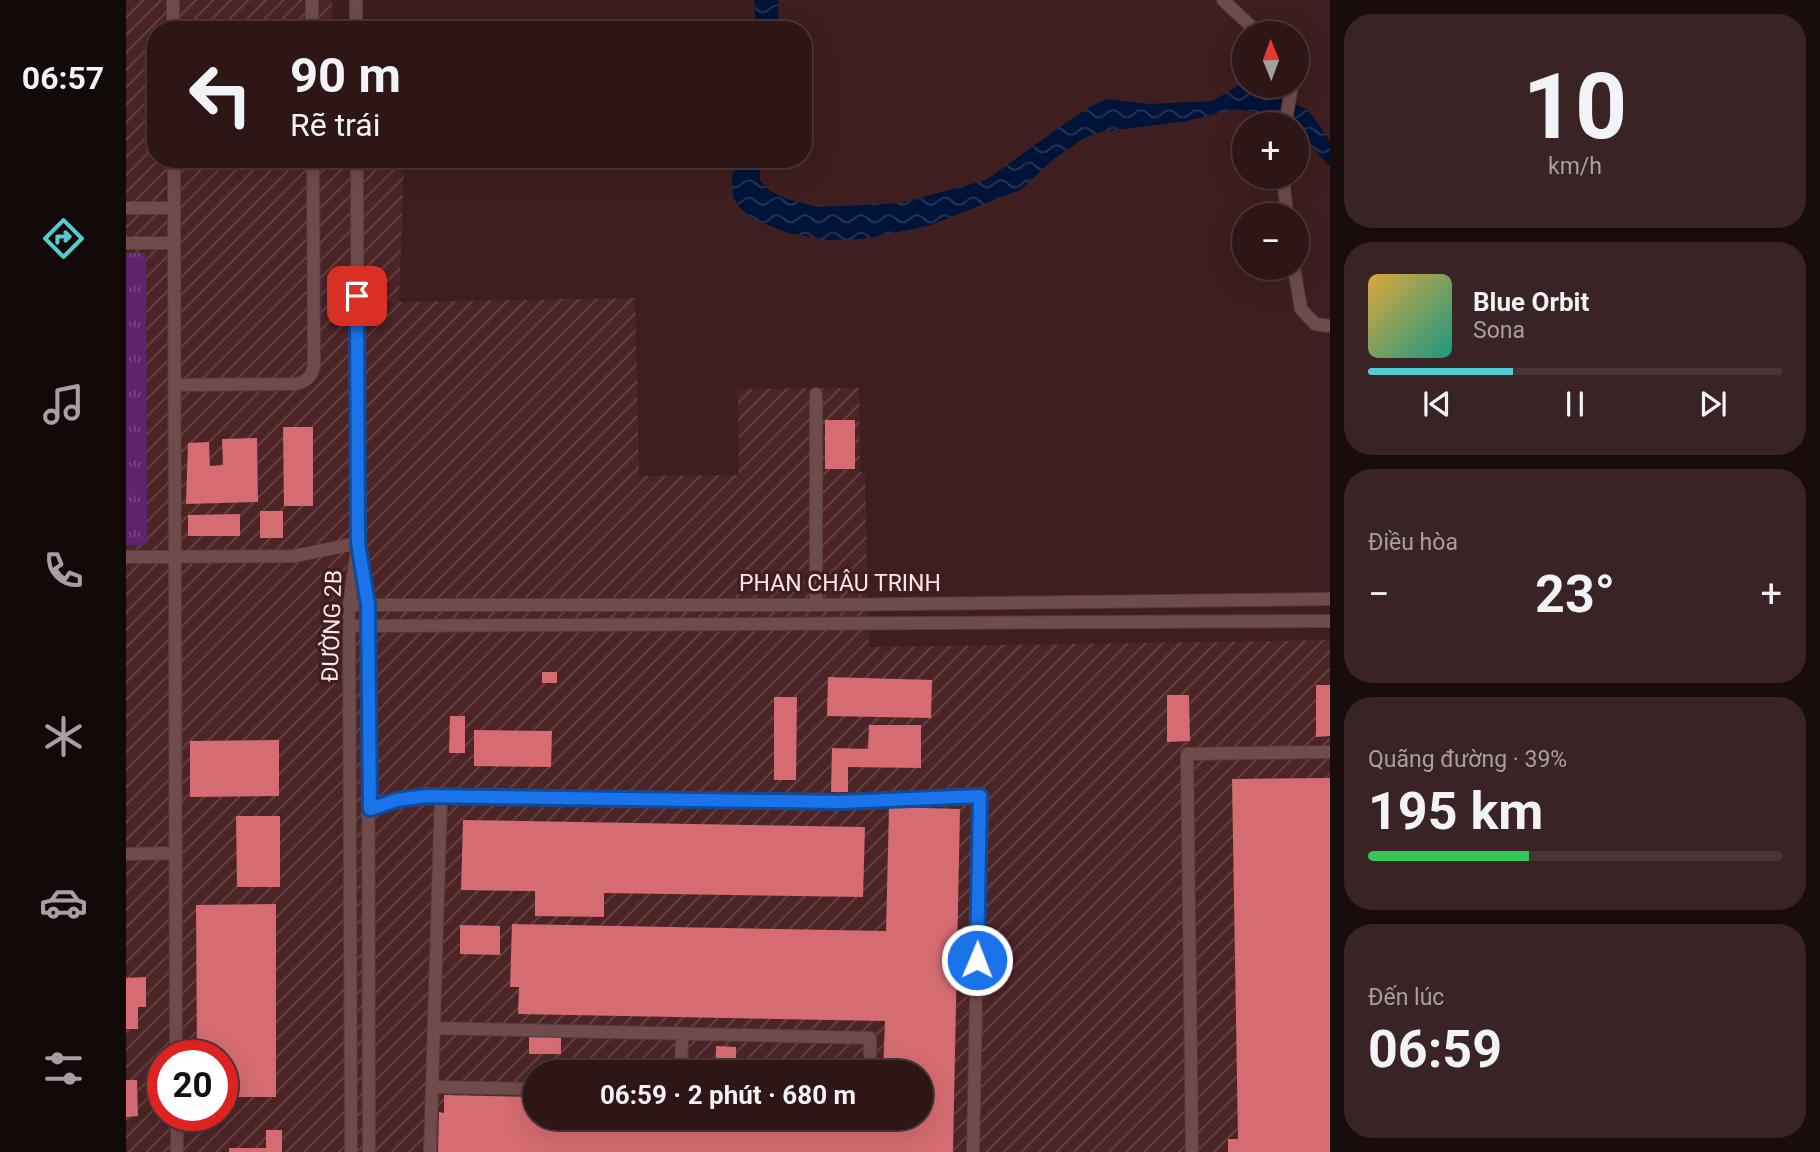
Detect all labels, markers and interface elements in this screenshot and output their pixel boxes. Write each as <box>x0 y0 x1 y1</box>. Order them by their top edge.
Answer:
north arrow <box>1232 21 1309 98</box>
map controls <box>1232 21 1309 280</box>
text: 90 m <box>290 47 401 104</box>
icon: left <box>175 49 266 140</box>
text: 10 <box>1523 54 1627 160</box>
text: 06:57 <box>22 59 104 97</box>
text: Rẽ trái <box>290 106 381 144</box>
button: + <box>1232 112 1309 189</box>
text: km/h <box>1548 153 1602 180</box>
button: − <box>1232 203 1309 280</box>
icon: directions <box>39 214 88 263</box>
pin <box>327 266 387 326</box>
icon: arrive <box>338 277 376 315</box>
text: Blue Orbit <box>1473 287 1589 317</box>
text: Sona <box>1473 317 1525 344</box>
icon: music <box>39 380 88 429</box>
icon: previous <box>1418 385 1456 423</box>
icon: pause <box>1556 385 1594 423</box>
icon: next <box>1694 385 1732 423</box>
text: Điều hòa <box>1368 529 1458 556</box>
icon: phone <box>39 546 88 595</box>
text: 23° <box>1535 564 1615 625</box>
street label: ĐƯỜNG 2B <box>316 569 347 683</box>
street label: PHAN CHÂU TRINH <box>739 569 941 597</box>
text: − <box>1368 572 1390 616</box>
text: + <box>1760 572 1782 616</box>
icon: climate <box>39 712 88 761</box>
text: Quãng đường · 39% <box>1368 746 1567 773</box>
text: 195 km <box>1368 781 1543 842</box>
icon: car <box>39 878 88 927</box>
position arrow <box>940 923 1014 997</box>
text: Đến lúc <box>1368 984 1444 1011</box>
text: 06:59 <box>1368 1019 1502 1080</box>
speed limit sign: 20 <box>147 1040 238 1131</box>
icon: filters <box>39 1044 88 1093</box>
text: 06:59 · 2 phút · 680 m <box>600 1080 856 1110</box>

